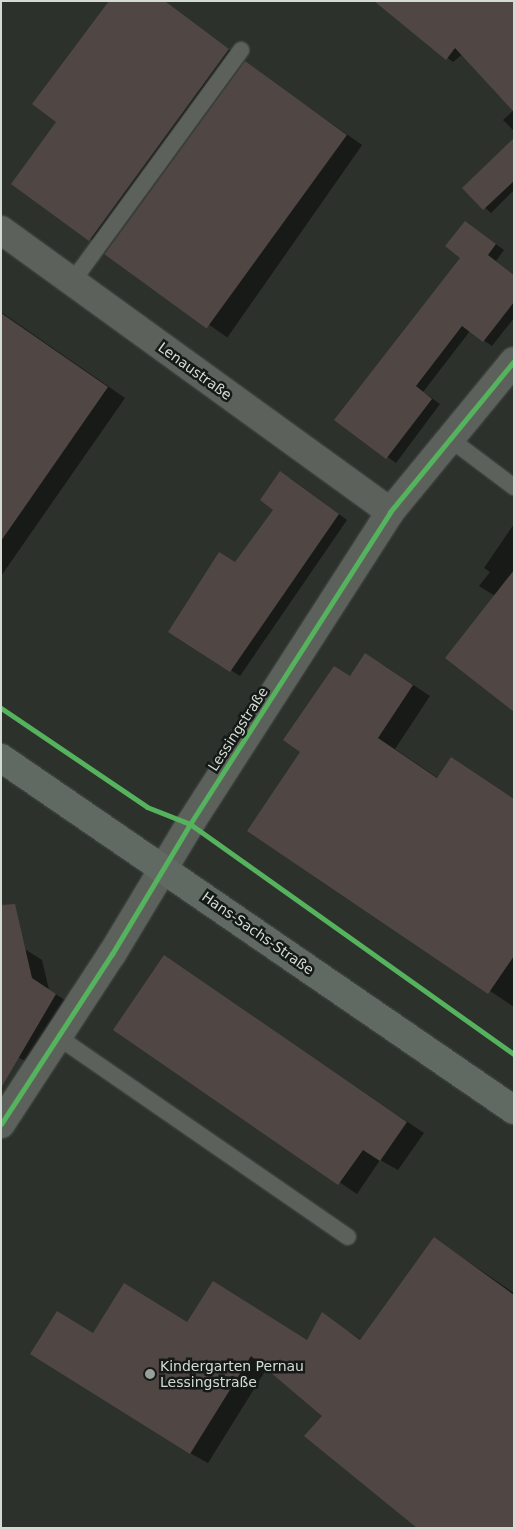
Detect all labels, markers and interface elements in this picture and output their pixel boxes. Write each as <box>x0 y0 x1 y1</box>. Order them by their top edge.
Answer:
street label: Lenaustraße <box>155 339 235 403</box>
street label: Lessingstraße <box>205 684 271 774</box>
street label: Hans-Sachs-Straße <box>199 888 317 978</box>
place label: Kindergarten Pernau Lessingstraße <box>160 1358 304 1390</box>
marker: Kindergarten Pernau Lessingstraße <box>144 1368 156 1380</box>

